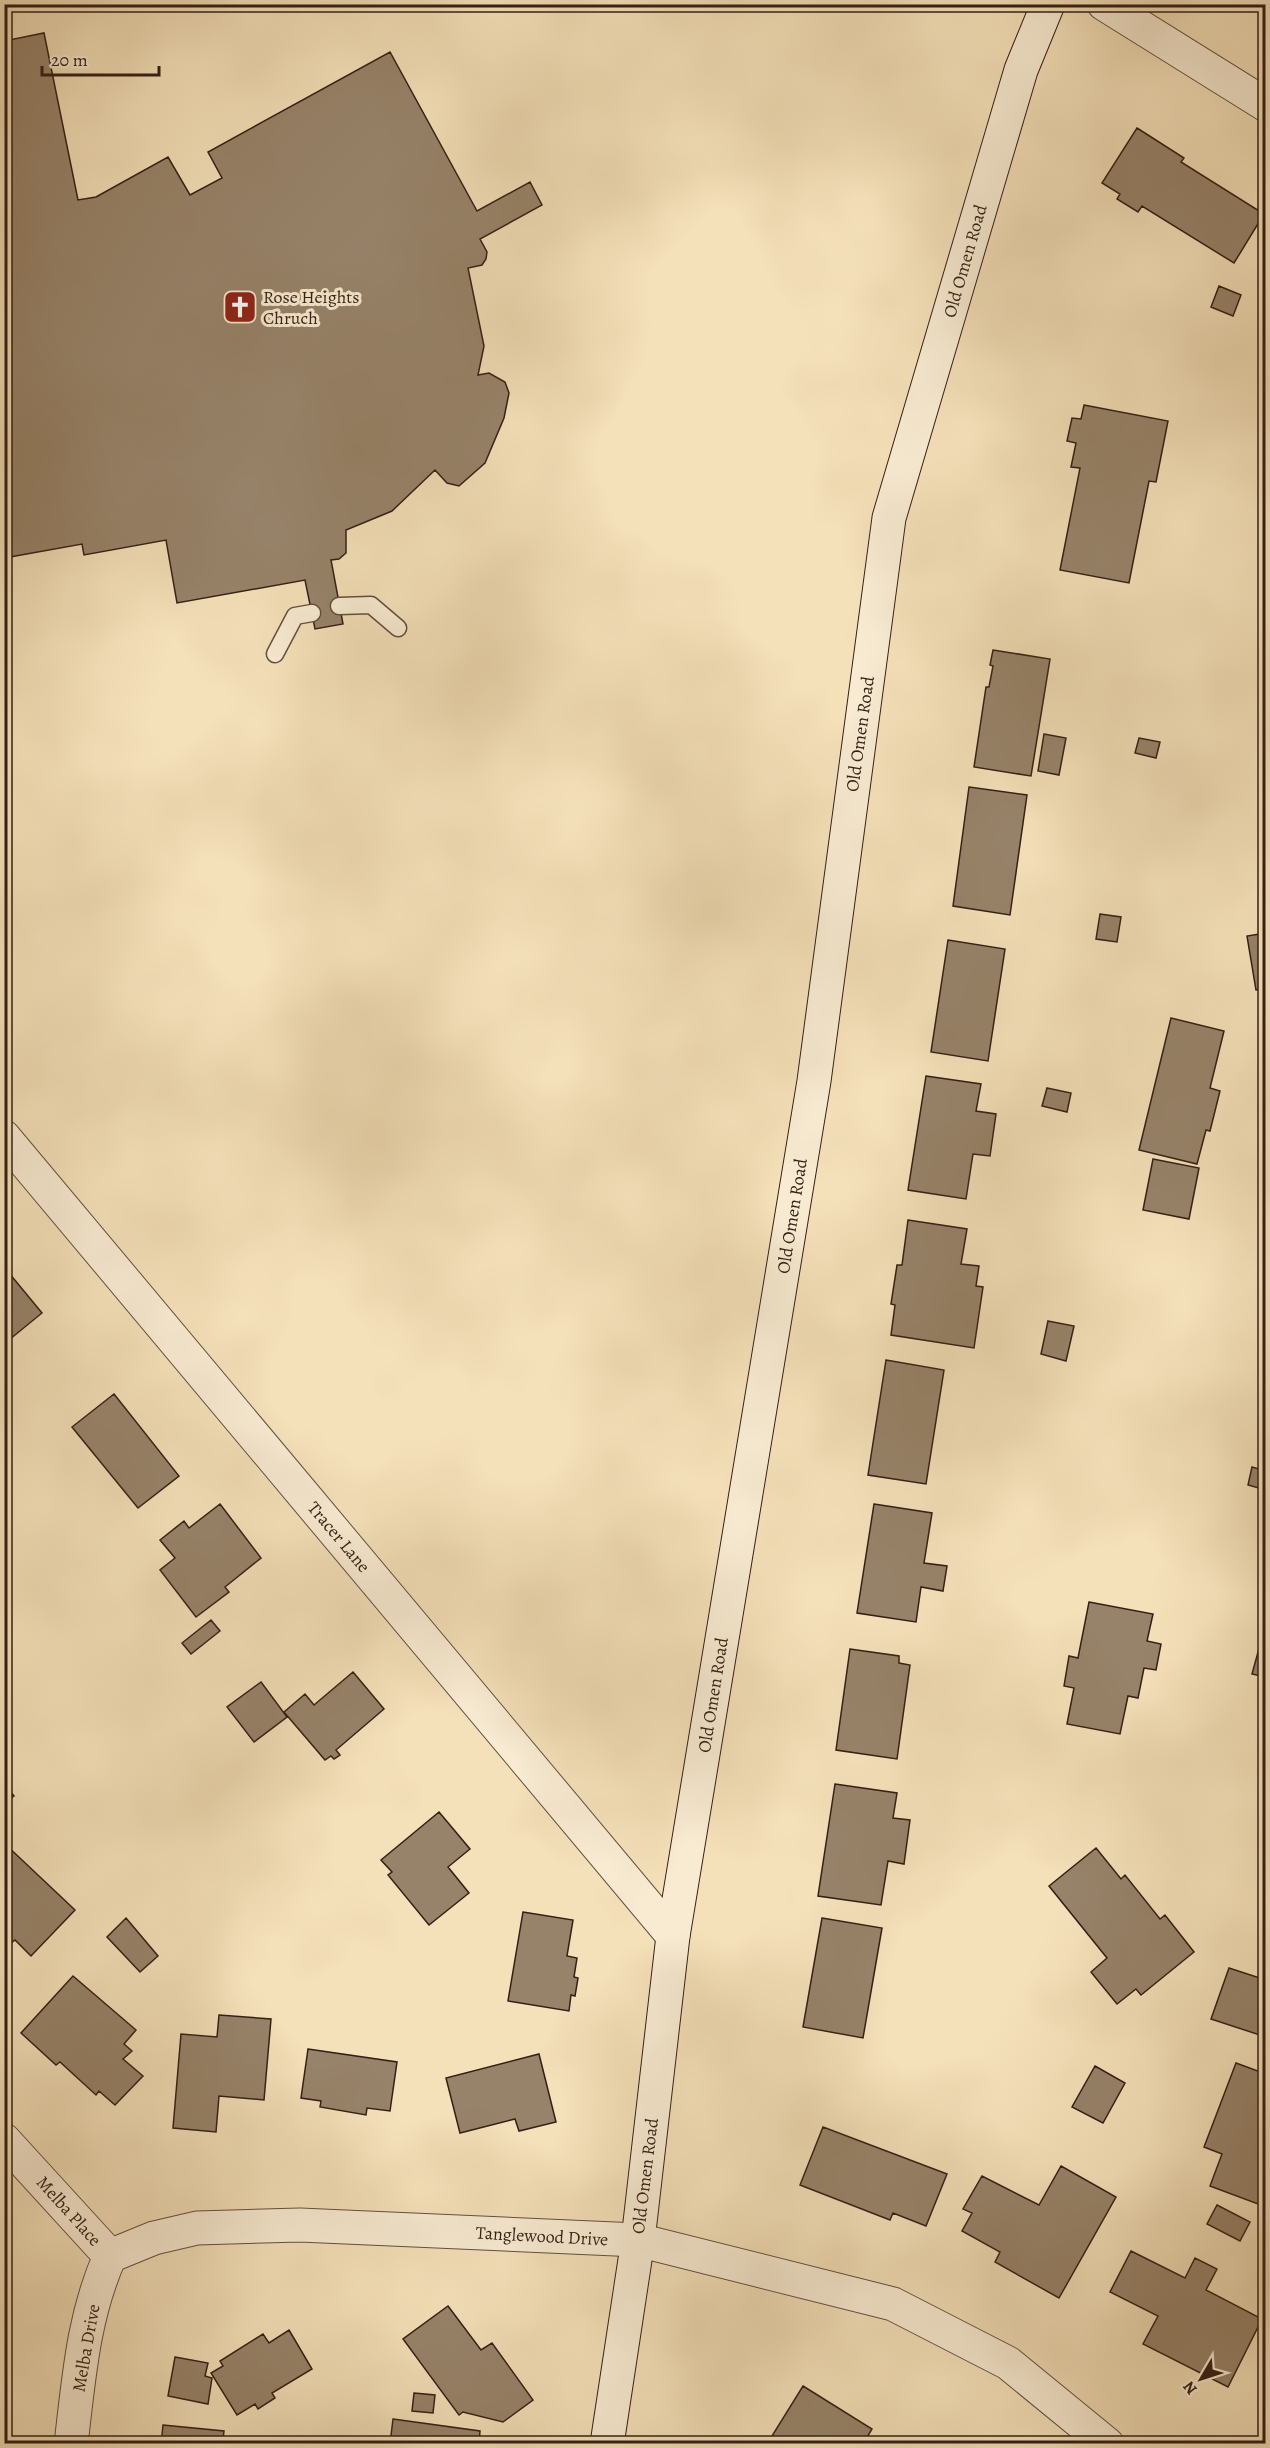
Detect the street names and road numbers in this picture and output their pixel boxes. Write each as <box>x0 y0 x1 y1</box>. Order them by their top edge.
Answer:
street label: Old Omen Road <box>937 201 993 320</box>
street label: Old Omen Road <box>840 674 880 793</box>
street label: Old Omen Road <box>771 1156 813 1275</box>
street label: Tracer Lane <box>302 1496 376 1578</box>
street label: Old Omen Road <box>692 1635 734 1754</box>
street label: Old Omen Road <box>626 2116 664 2235</box>
street label: Melba Place <box>31 2171 107 2251</box>
street label: Tanglewood Drive <box>475 2221 609 2251</box>
street label: Melba Drive <box>66 2302 106 2394</box>

